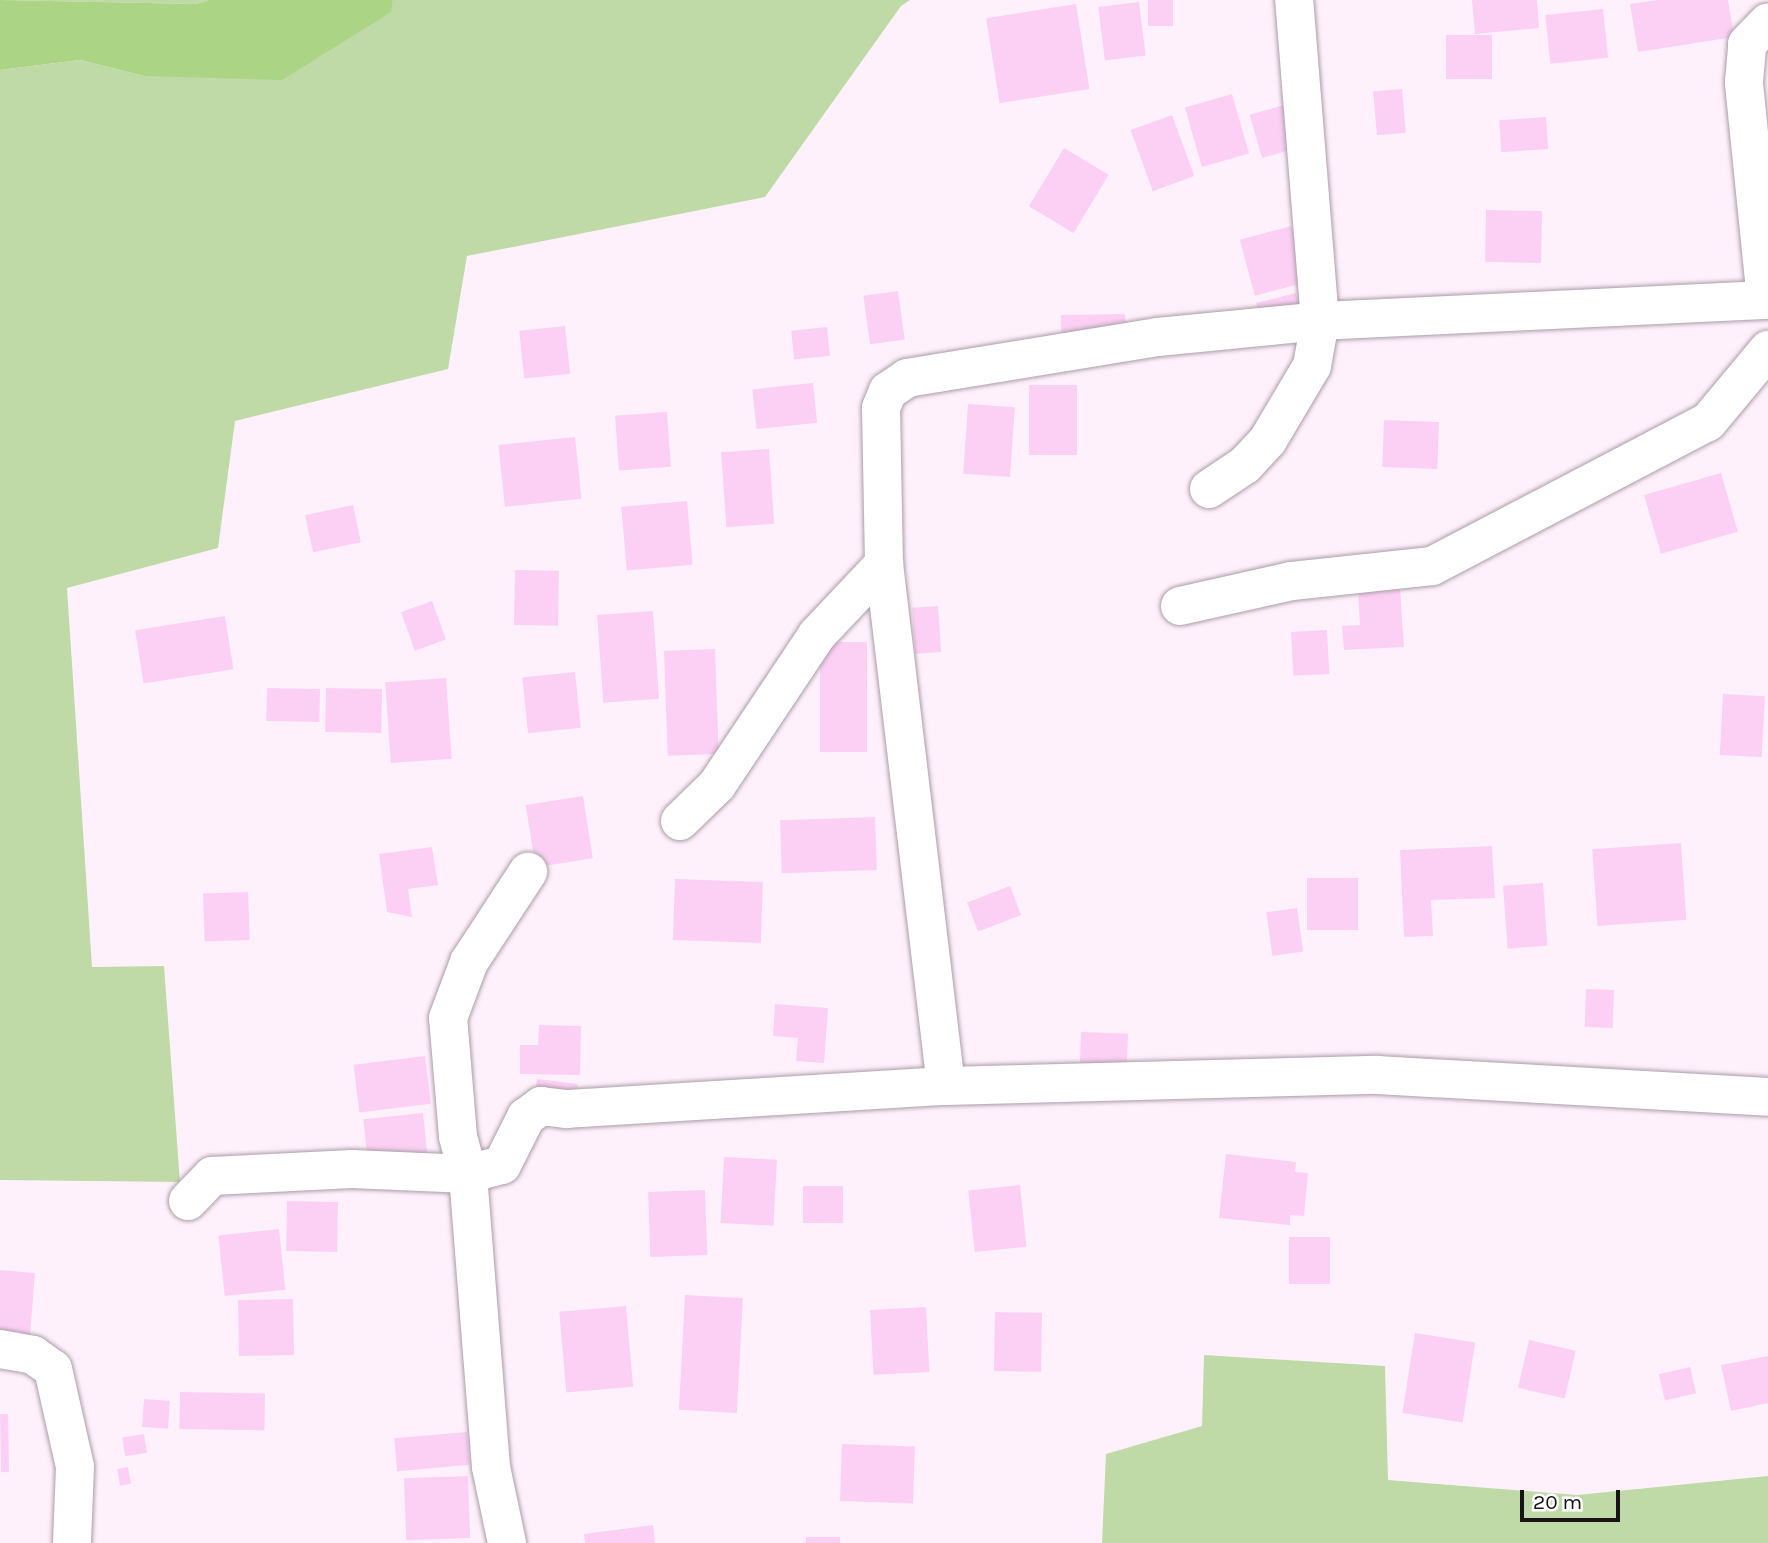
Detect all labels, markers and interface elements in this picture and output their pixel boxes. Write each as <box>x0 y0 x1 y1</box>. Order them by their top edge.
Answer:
scale bar <box>1523 1476 1623 1520</box>
text: 20 m <box>1533 1490 1582 1514</box>

